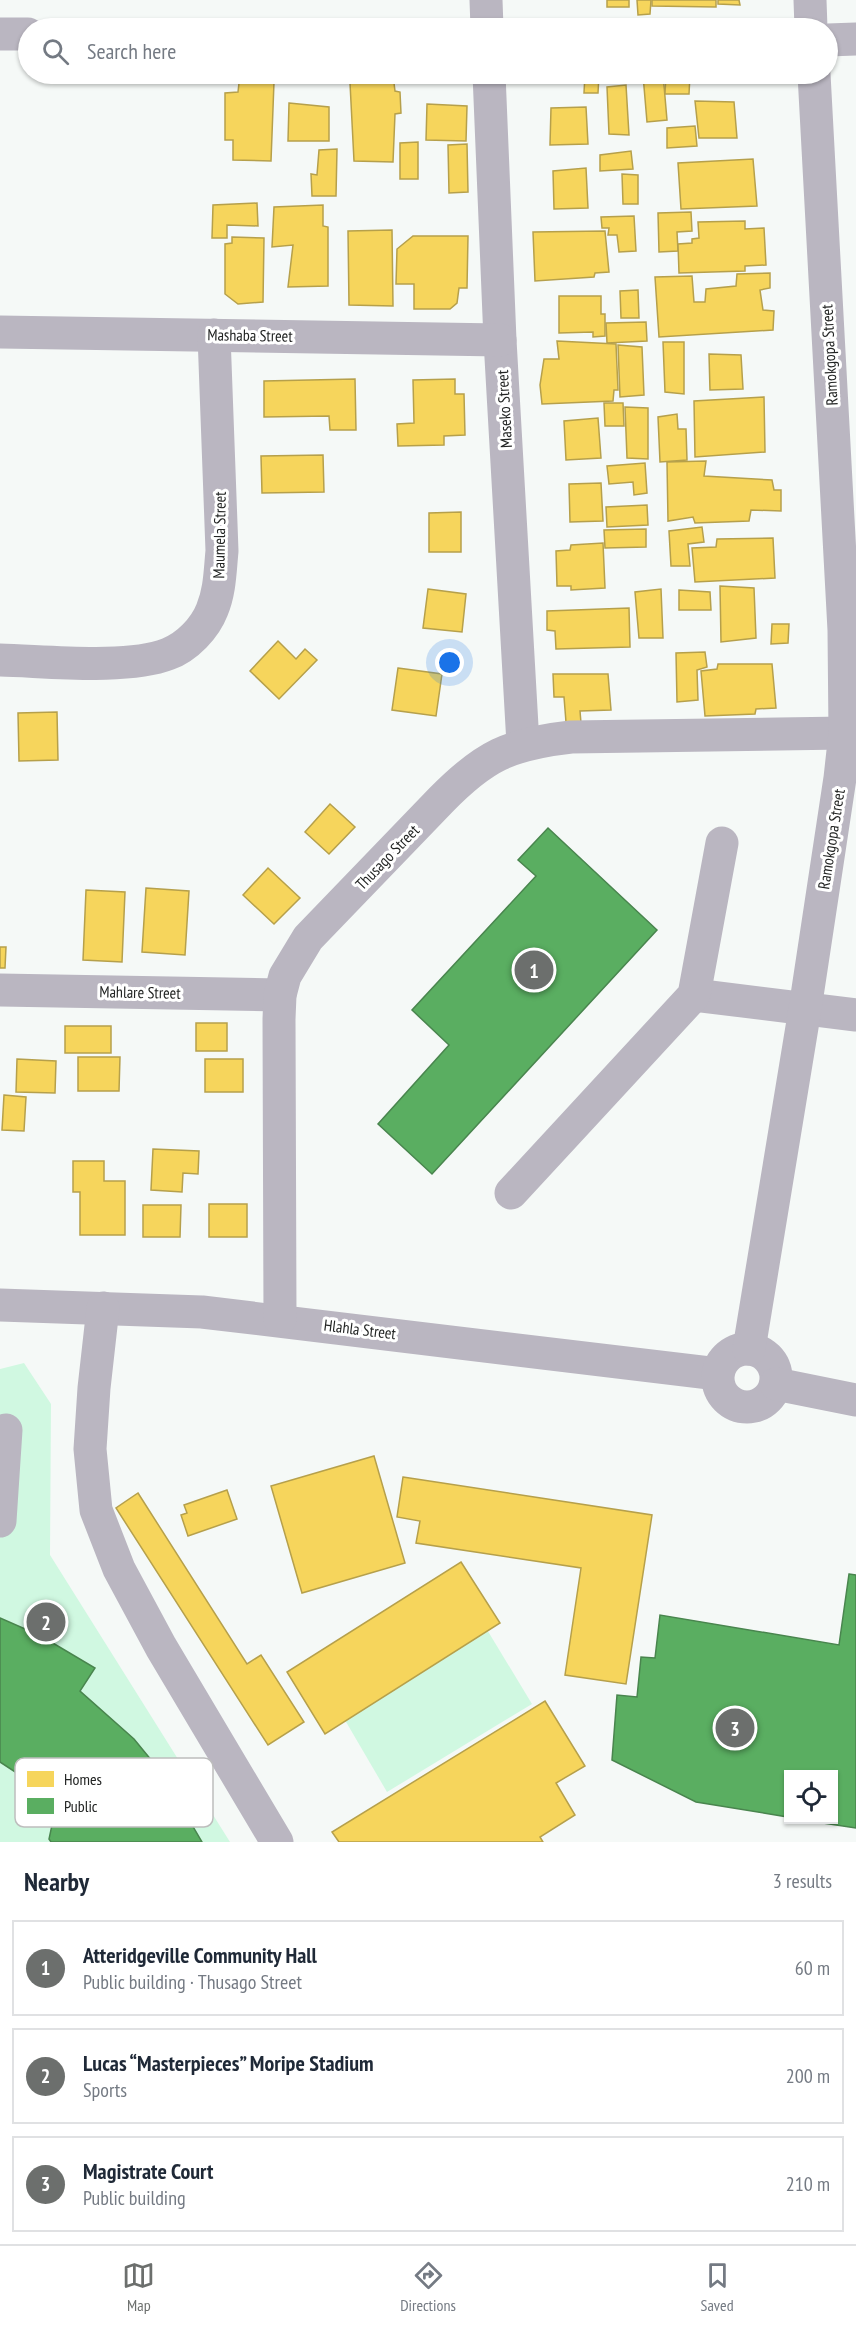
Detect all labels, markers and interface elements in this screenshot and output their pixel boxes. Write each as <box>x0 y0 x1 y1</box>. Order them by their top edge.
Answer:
search box <box>18 18 838 84</box>
icon: search <box>39 35 72 68</box>
text: Search here <box>87 37 176 65</box>
street label: Ramokgopa Street <box>816 303 842 406</box>
street label: Mashaba Street <box>207 324 293 346</box>
street label: Maseko Street <box>492 369 516 449</box>
street label: Maumela Street <box>208 491 230 579</box>
your location <box>435 648 464 677</box>
street label: Ramokgopa Street <box>813 787 849 891</box>
street label: Thusago Street <box>351 820 424 894</box>
pin: 1 <box>514 948 554 992</box>
street label: Mahlare Street <box>99 981 181 1003</box>
street label: Hlahla Street <box>323 1315 398 1343</box>
pin: 2 <box>26 1600 66 1644</box>
pin: 3 <box>716 1706 754 1750</box>
legend <box>15 1758 213 1827</box>
text: Homes <box>64 1769 102 1789</box>
map controls <box>784 1770 838 1824</box>
button: locate <box>784 1770 838 1824</box>
text: Public <box>64 1796 98 1816</box>
text: Nearby <box>24 1865 89 1898</box>
text: 3 results <box>773 1868 832 1894</box>
text: Atteridgeville Community Hall <box>83 1941 317 1969</box>
text: 1 <box>41 1955 50 1981</box>
text: 60 m <box>795 1955 830 1981</box>
text: Public building · Thusago Street <box>83 1969 302 1995</box>
text: Lucas “Masterpieces” Moripe Stadium <box>83 2049 374 2077</box>
text: 2 <box>41 2063 50 2089</box>
text: 200 m <box>786 2063 830 2089</box>
text: Sports <box>83 2077 127 2103</box>
text: Magistrate Court <box>83 2157 214 2185</box>
text: 3 <box>41 2171 50 2197</box>
text: 210 m <box>786 2171 830 2197</box>
text: Public building <box>83 2185 186 2211</box>
tab: Map <box>122 2259 155 2315</box>
tab: Directions <box>400 2259 456 2315</box>
tab: Saved <box>701 2259 734 2315</box>

